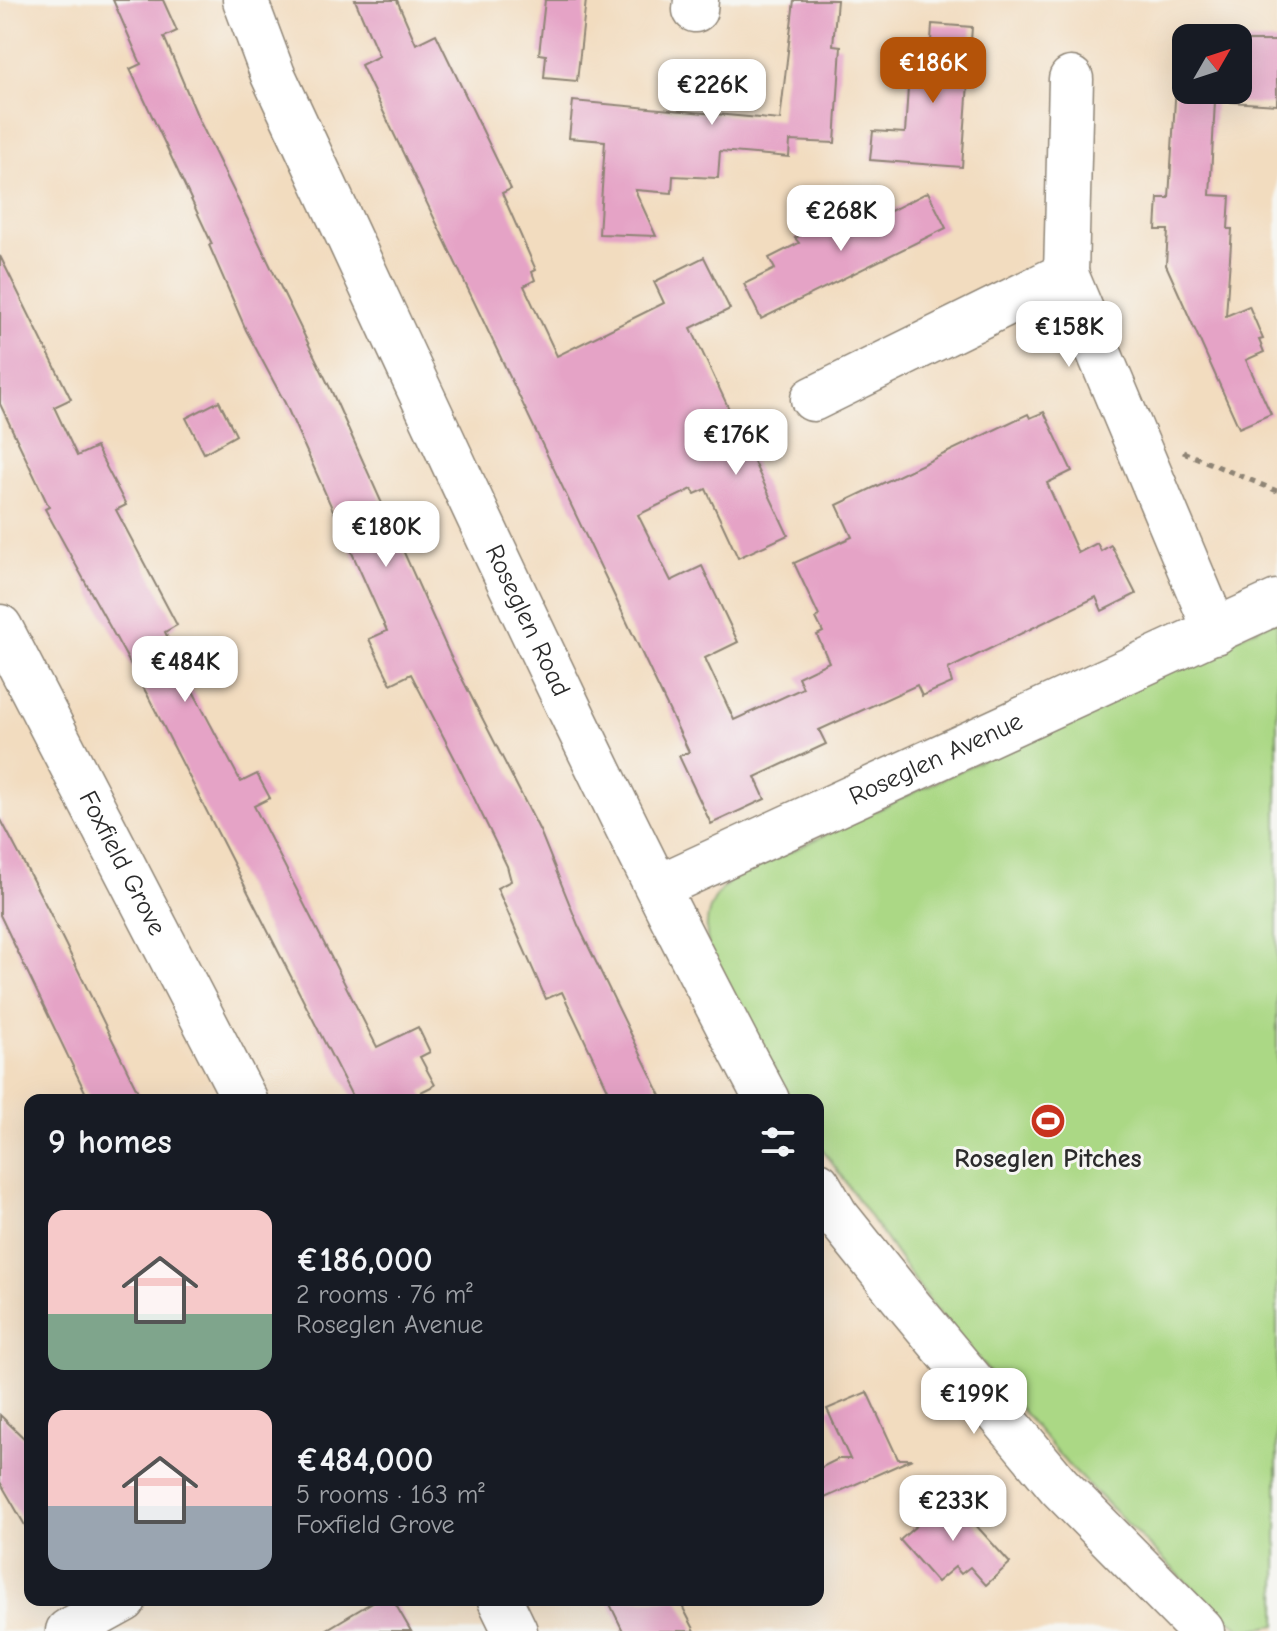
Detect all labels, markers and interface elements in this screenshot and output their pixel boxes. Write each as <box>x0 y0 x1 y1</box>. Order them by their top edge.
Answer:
north arrow <box>1172 24 1252 104</box>
map controls <box>1172 24 1252 104</box>
pin: €186K <box>877 37 989 105</box>
text: €186K <box>898 48 968 78</box>
pin: €226K <box>656 59 768 127</box>
text: €226K <box>676 70 748 100</box>
pin: €268K <box>785 185 897 253</box>
text: €268K <box>805 196 877 226</box>
pin: €158K <box>1013 301 1125 369</box>
text: €158K <box>1034 312 1104 342</box>
pin: €176K <box>680 409 792 477</box>
text: €176K <box>703 420 769 450</box>
pin: €180K <box>330 501 442 569</box>
text: €180K <box>351 512 421 542</box>
street label: Roseglen Road <box>479 540 576 701</box>
pin: €484K <box>129 636 241 704</box>
text: €484K <box>150 647 220 677</box>
street label: Roseglen Avenue <box>845 706 1027 812</box>
street label: Foxfield Grove <box>73 786 172 941</box>
sports icon: Roseglen Pitches <box>1029 1102 1067 1140</box>
icon: filters <box>756 1120 800 1164</box>
text: 9 homes <box>48 1122 172 1162</box>
place label: Roseglen Pitches <box>954 1144 1142 1174</box>
text: €186,000 <box>296 1240 433 1280</box>
icon: home <box>112 1242 208 1338</box>
text: 2 rooms · 76 m² <box>296 1280 473 1310</box>
text: Roseglen Avenue <box>296 1310 483 1340</box>
pin: €199K <box>918 1368 1030 1436</box>
text: €199K <box>939 1379 1009 1409</box>
text: €484,000 <box>296 1440 434 1480</box>
icon: home <box>112 1442 208 1538</box>
pin: €233K <box>897 1475 1009 1543</box>
text: 5 rooms · 163 m² <box>296 1480 485 1510</box>
text: €233K <box>917 1486 989 1516</box>
text: Foxfield Grove <box>296 1510 455 1540</box>

